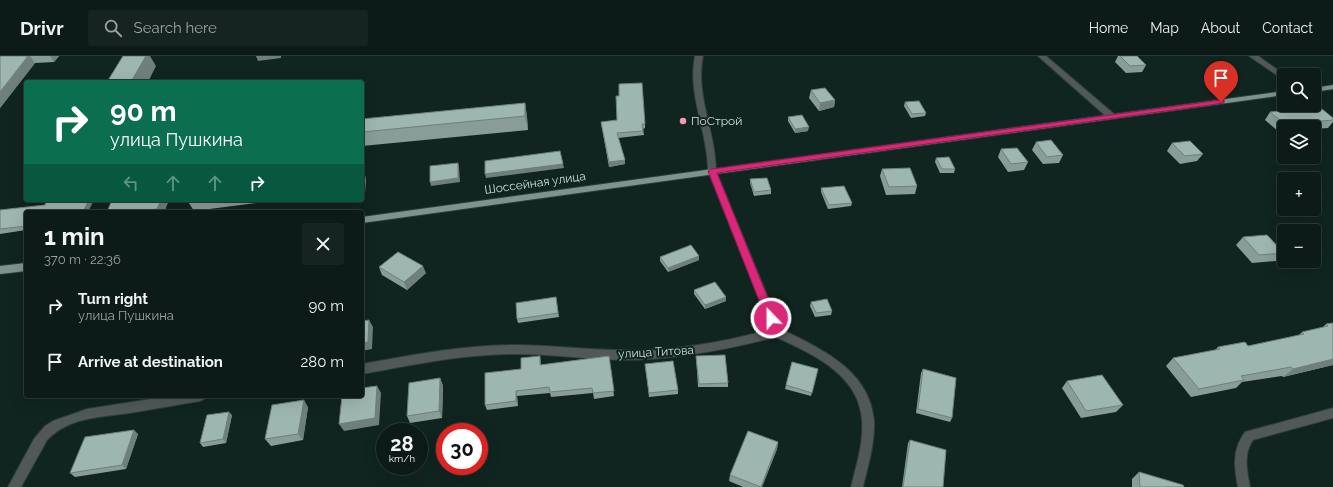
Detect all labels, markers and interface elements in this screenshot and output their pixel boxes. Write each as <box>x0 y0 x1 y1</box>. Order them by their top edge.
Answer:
search box <box>88 10 368 46</box>
text: Drivr <box>20 17 64 39</box>
icon: search <box>102 17 124 39</box>
text: Search here <box>134 19 217 37</box>
text: Home <box>1089 20 1128 36</box>
text: Map <box>1150 20 1179 36</box>
text: About <box>1201 20 1240 36</box>
text: Contact <box>1262 20 1313 36</box>
pin <box>1204 61 1238 102</box>
icon: arrive <box>1210 67 1232 89</box>
map controls <box>1277 68 1321 268</box>
button: search <box>1277 68 1321 112</box>
text: 90 m <box>110 95 176 128</box>
icon: right <box>44 96 96 148</box>
place label: ПоСтрой <box>691 114 742 128</box>
marker: ПоСтрой <box>678 116 688 126</box>
button: layers <box>1277 120 1321 164</box>
text: улица Пушкина <box>110 129 243 150</box>
street label: Шоссейная улица <box>483 169 587 197</box>
icon: left <box>120 172 142 194</box>
icon: ahead <box>162 172 184 194</box>
icon: ahead <box>204 172 226 194</box>
icon: right <box>246 172 268 194</box>
button: + <box>1277 172 1321 216</box>
text: 1 min <box>44 222 105 251</box>
button: close <box>302 223 344 265</box>
button: − <box>1277 224 1321 268</box>
text: 370 m · 22:36 <box>44 252 121 267</box>
text: Turn right <box>78 290 148 308</box>
icon: right <box>44 295 66 317</box>
text: 90 m <box>308 297 344 315</box>
position arrow <box>750 297 792 339</box>
text: улица Пушкина <box>78 308 174 323</box>
street label: улица Титова <box>618 343 694 361</box>
icon: arrive <box>44 351 66 373</box>
text: Arrive at destination <box>78 353 223 371</box>
text: 280 m <box>300 353 344 371</box>
speed limit sign: 30 <box>436 423 488 475</box>
text: 28 <box>390 432 414 456</box>
text: km/h <box>389 453 415 464</box>

